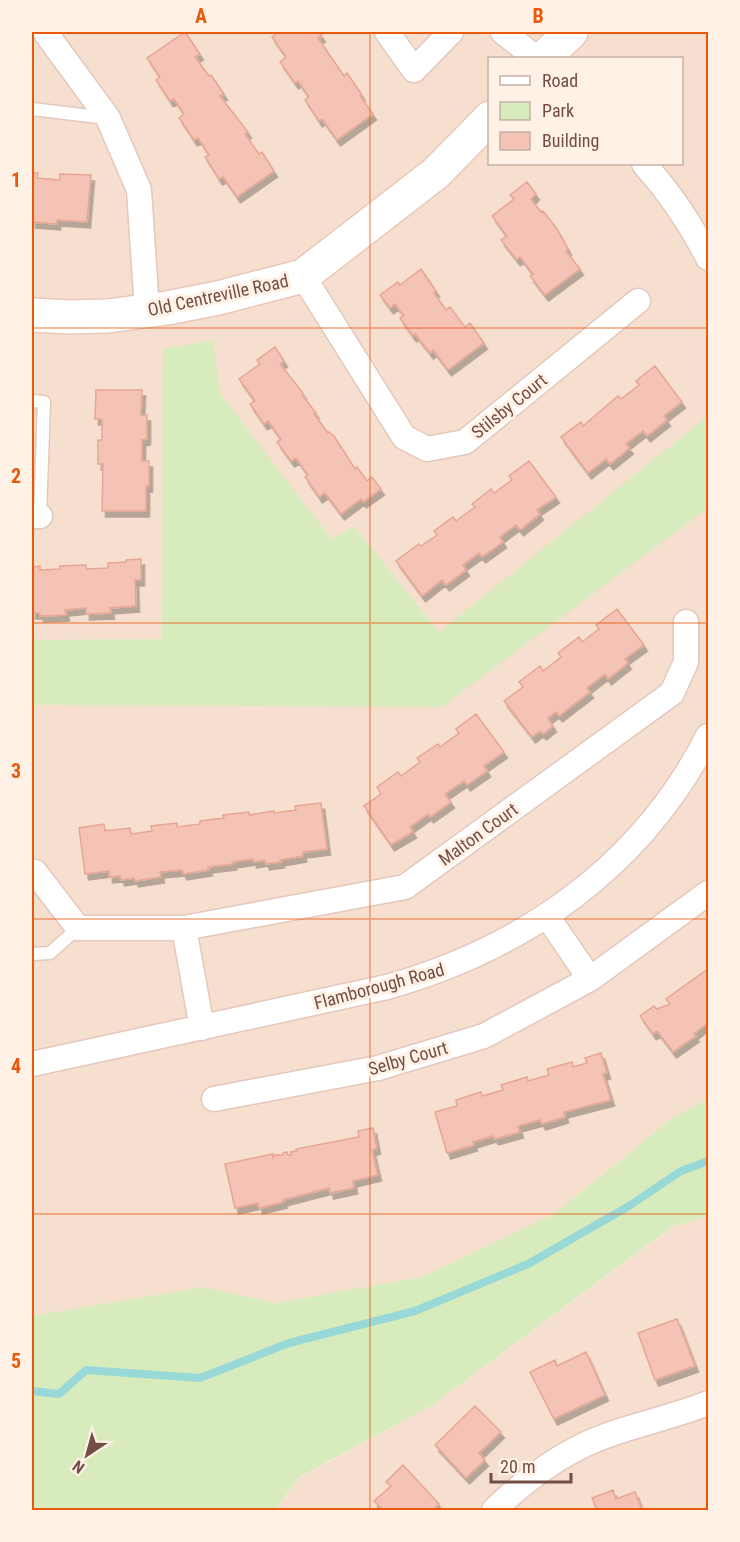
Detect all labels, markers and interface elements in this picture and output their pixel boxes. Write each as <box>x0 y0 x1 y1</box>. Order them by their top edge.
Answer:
text: A <box>195 4 207 28</box>
text: B <box>532 4 544 28</box>
legend <box>488 57 683 165</box>
text: Road <box>542 70 578 91</box>
text: Park <box>542 100 574 121</box>
text: Building <box>542 130 599 151</box>
text: 1 <box>11 168 21 192</box>
street label: Old Centreville Road <box>146 270 290 320</box>
street label: Stilsby Court <box>467 369 551 443</box>
text: 2 <box>11 464 21 488</box>
text: 3 <box>11 759 21 783</box>
street label: Malton Court <box>434 798 522 870</box>
street label: Flamborough Road <box>312 959 446 1013</box>
street label: Selby Court <box>366 1037 450 1079</box>
text: 4 <box>11 1054 21 1078</box>
text: 5 <box>11 1349 21 1373</box>
north arrow <box>57 1425 117 1485</box>
scale bar <box>491 1446 570 1484</box>
text: N <box>69 1456 88 1477</box>
text: 20 m <box>500 1456 535 1477</box>

